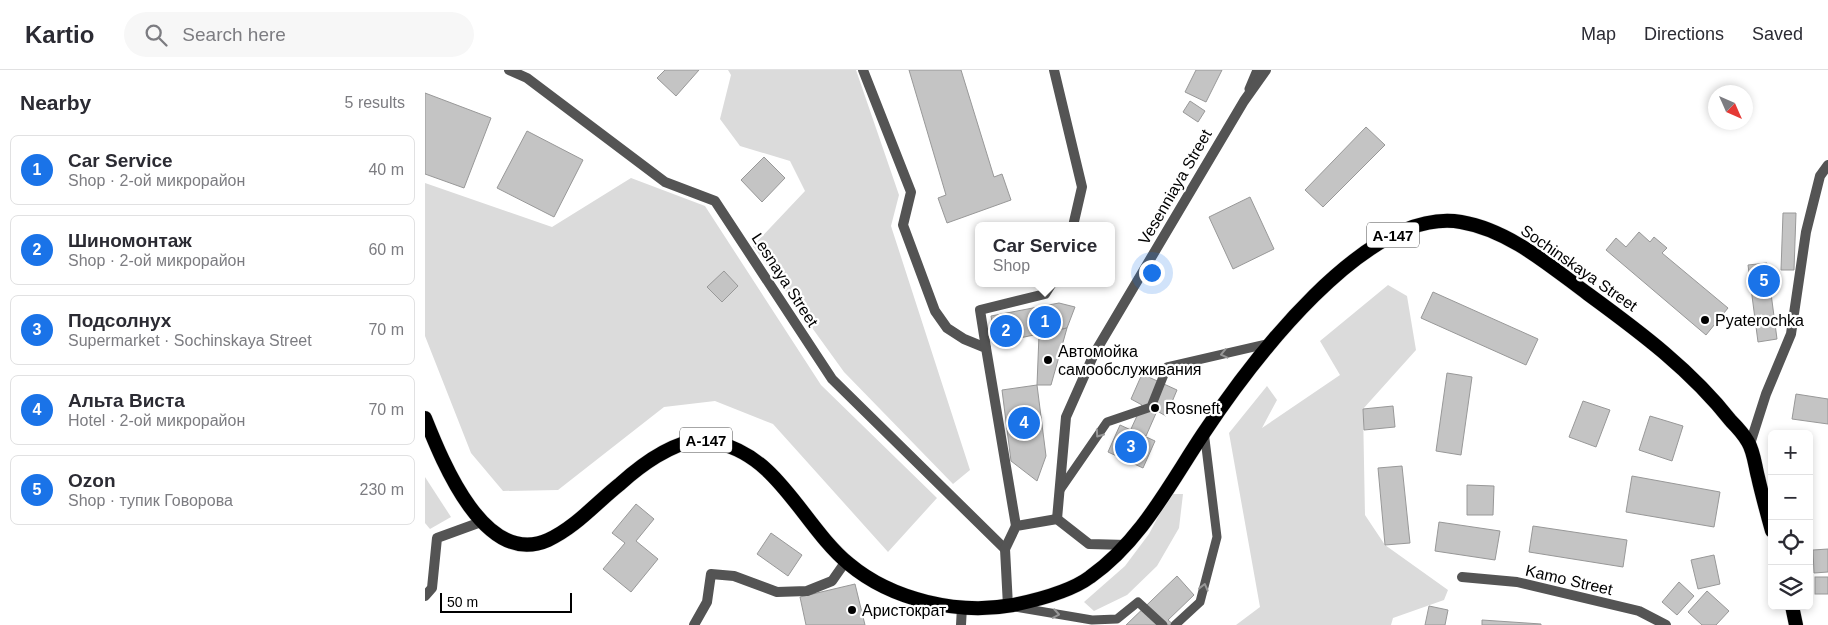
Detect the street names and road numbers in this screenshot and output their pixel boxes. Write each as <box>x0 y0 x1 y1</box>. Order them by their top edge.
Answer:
street label: Vesenniaya Street <box>1135 126 1215 247</box>
road number: А-147 <box>1367 222 1419 248</box>
street label: Sochinskaya Street <box>1518 222 1641 315</box>
street label: Lesnaya Street <box>749 230 822 330</box>
road number: А-147 <box>680 428 732 452</box>
street label: Kamo Street <box>1524 562 1615 598</box>

